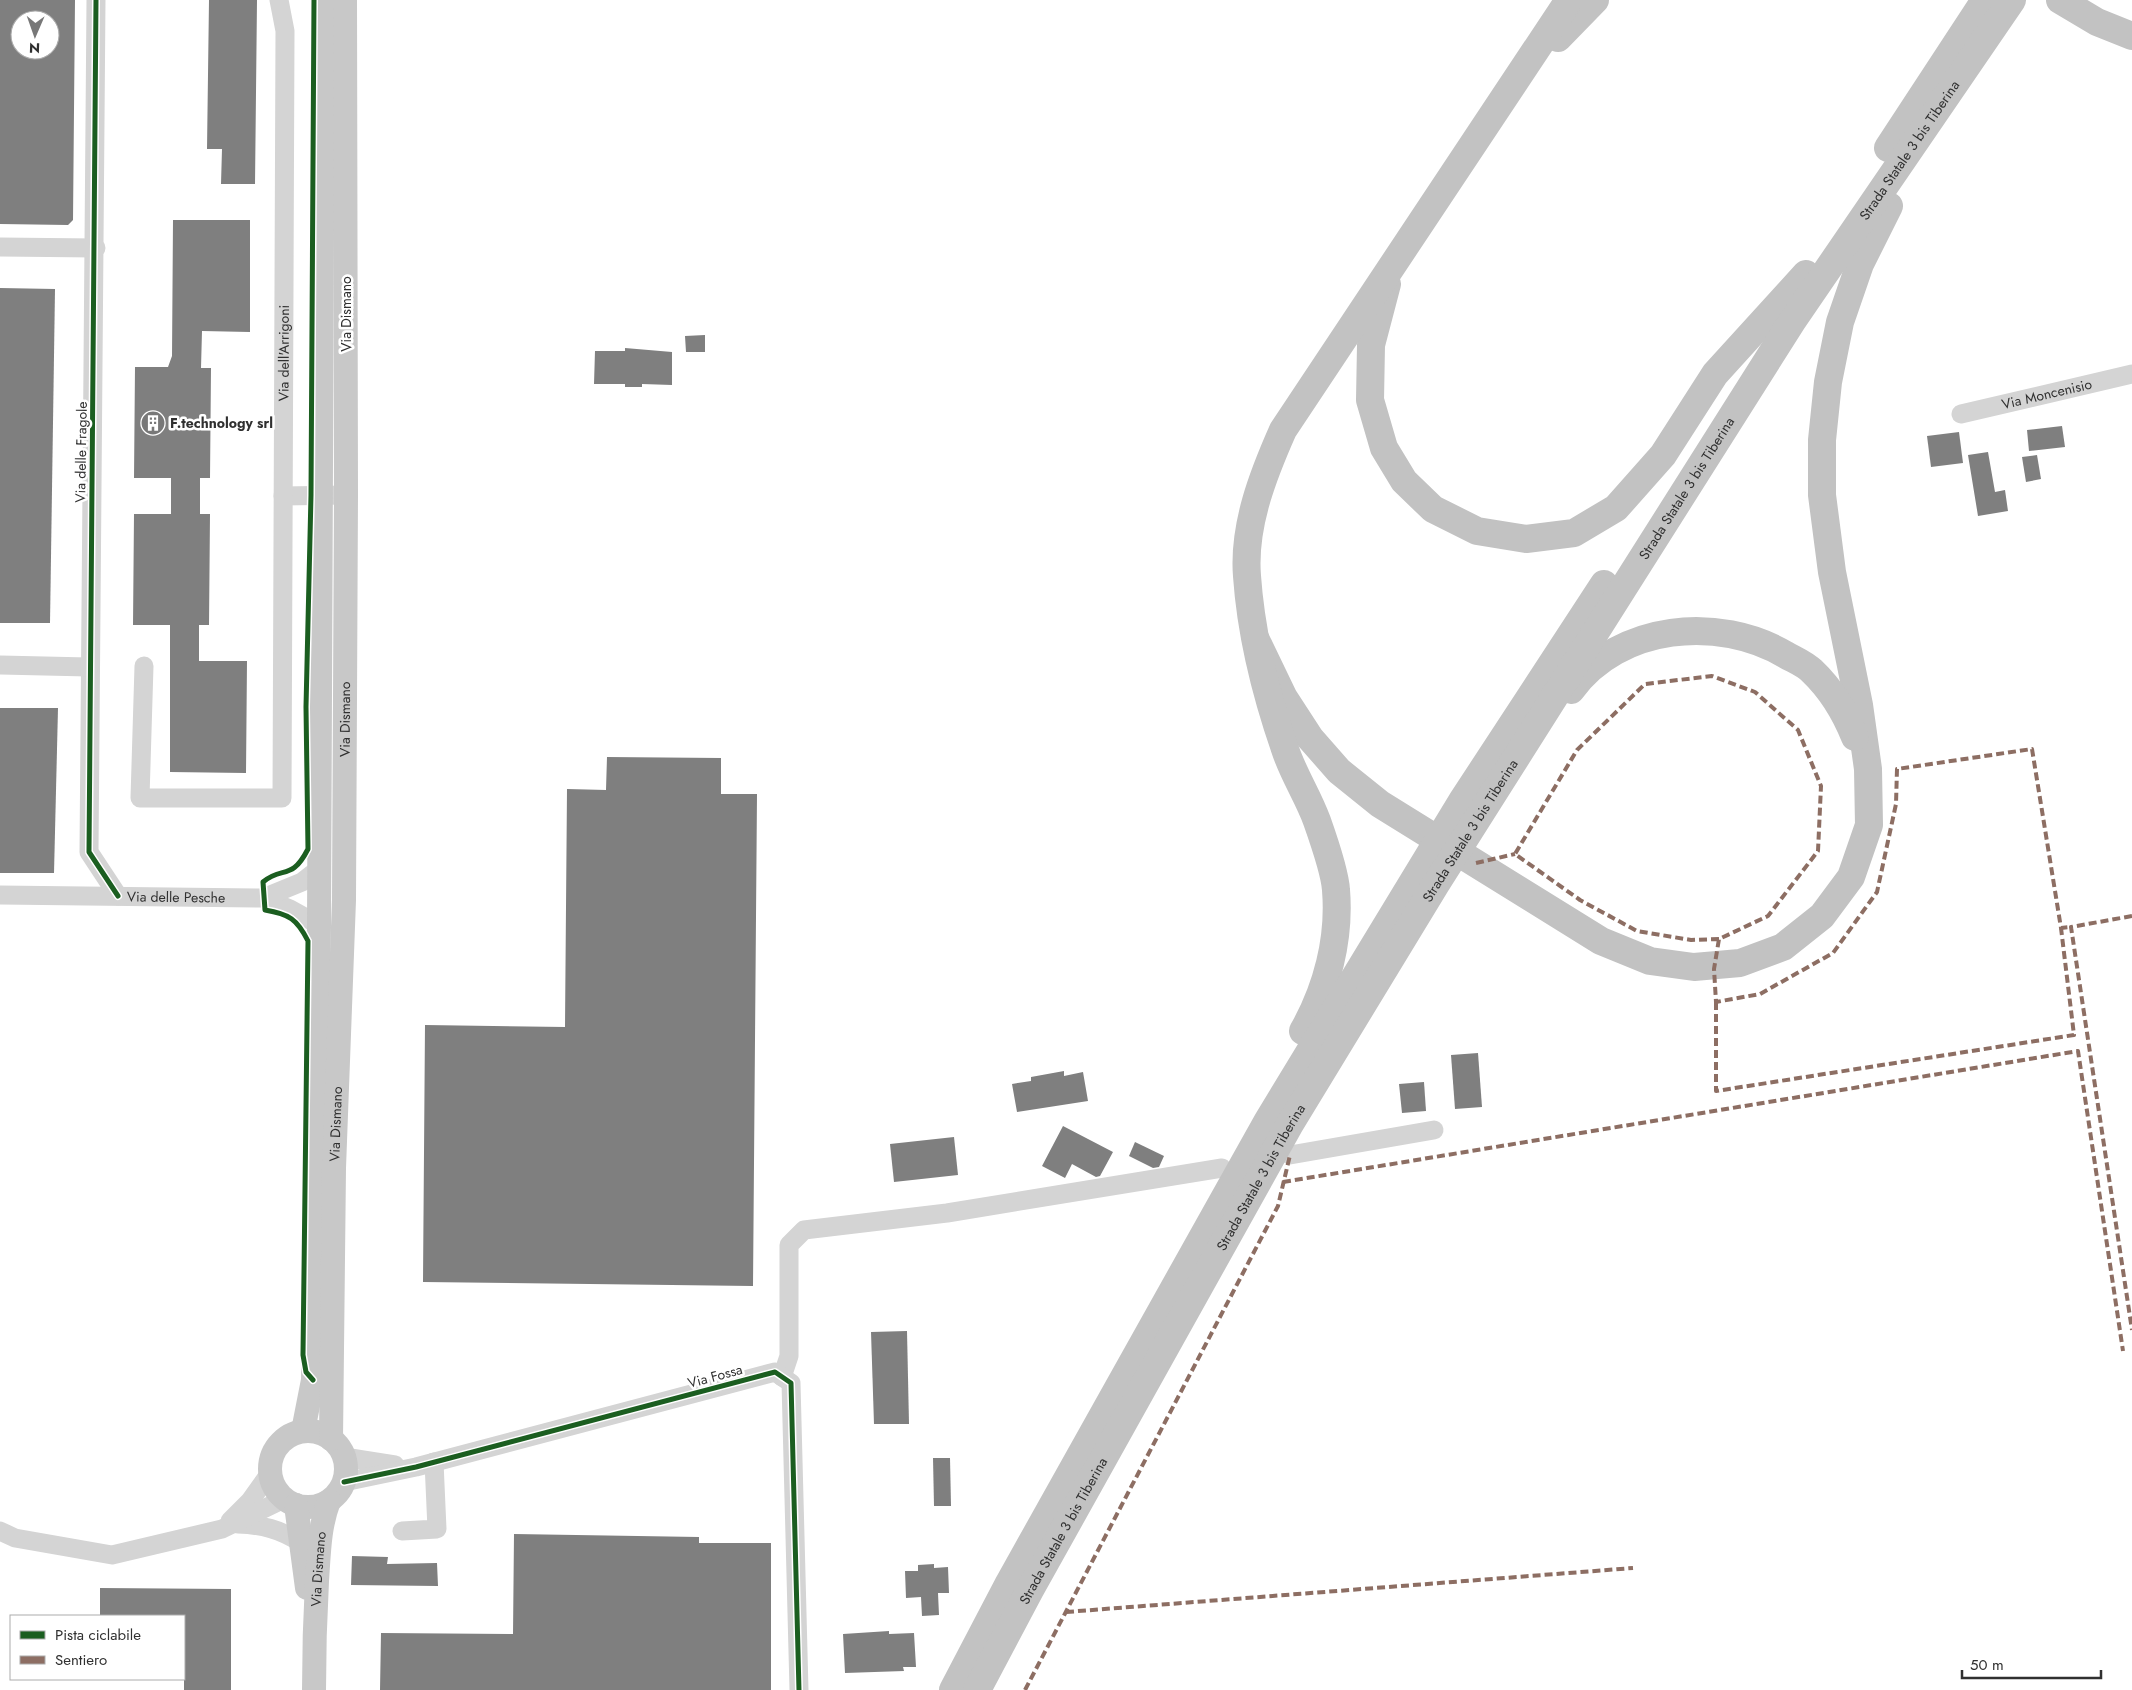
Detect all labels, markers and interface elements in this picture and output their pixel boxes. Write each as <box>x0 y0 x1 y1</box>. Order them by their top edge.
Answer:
north arrow <box>10 10 60 60</box>
text: N <box>29 38 40 58</box>
street label: Strada Statale 3 bis Tiberina <box>1854 76 1964 224</box>
street label: Via Dismano <box>336 276 356 352</box>
street label: Via dell'Arrigoni <box>274 305 294 401</box>
street label: Via Moncenisio <box>2000 374 2094 414</box>
street label: Via delle Fragole <box>70 401 92 503</box>
building icon: F.technology srl <box>140 410 166 436</box>
place label: F.technology srl <box>170 413 273 433</box>
street label: Strada Statale 3 bis Tiberina <box>1634 413 1739 564</box>
street label: Via Dismano <box>335 681 355 757</box>
street label: Strada Statale 3 bis Tiberina <box>1417 755 1523 906</box>
street label: Via delle Pesche <box>127 886 225 908</box>
street label: Via Dismano <box>324 1086 347 1162</box>
street label: Strada Statale 3 bis Tiberina <box>1211 1100 1310 1254</box>
street label: Via Fossa <box>685 1359 745 1393</box>
street label: Strada Statale 3 bis Tiberina <box>1014 1454 1112 1608</box>
street label: Via Dismano <box>306 1530 331 1607</box>
legend <box>10 1615 185 1680</box>
text: Pista ciclabile <box>55 1624 141 1646</box>
scale bar <box>1962 1648 2101 1680</box>
text: Sentiero <box>55 1649 107 1671</box>
text: 50 m <box>1970 1654 2004 1676</box>

